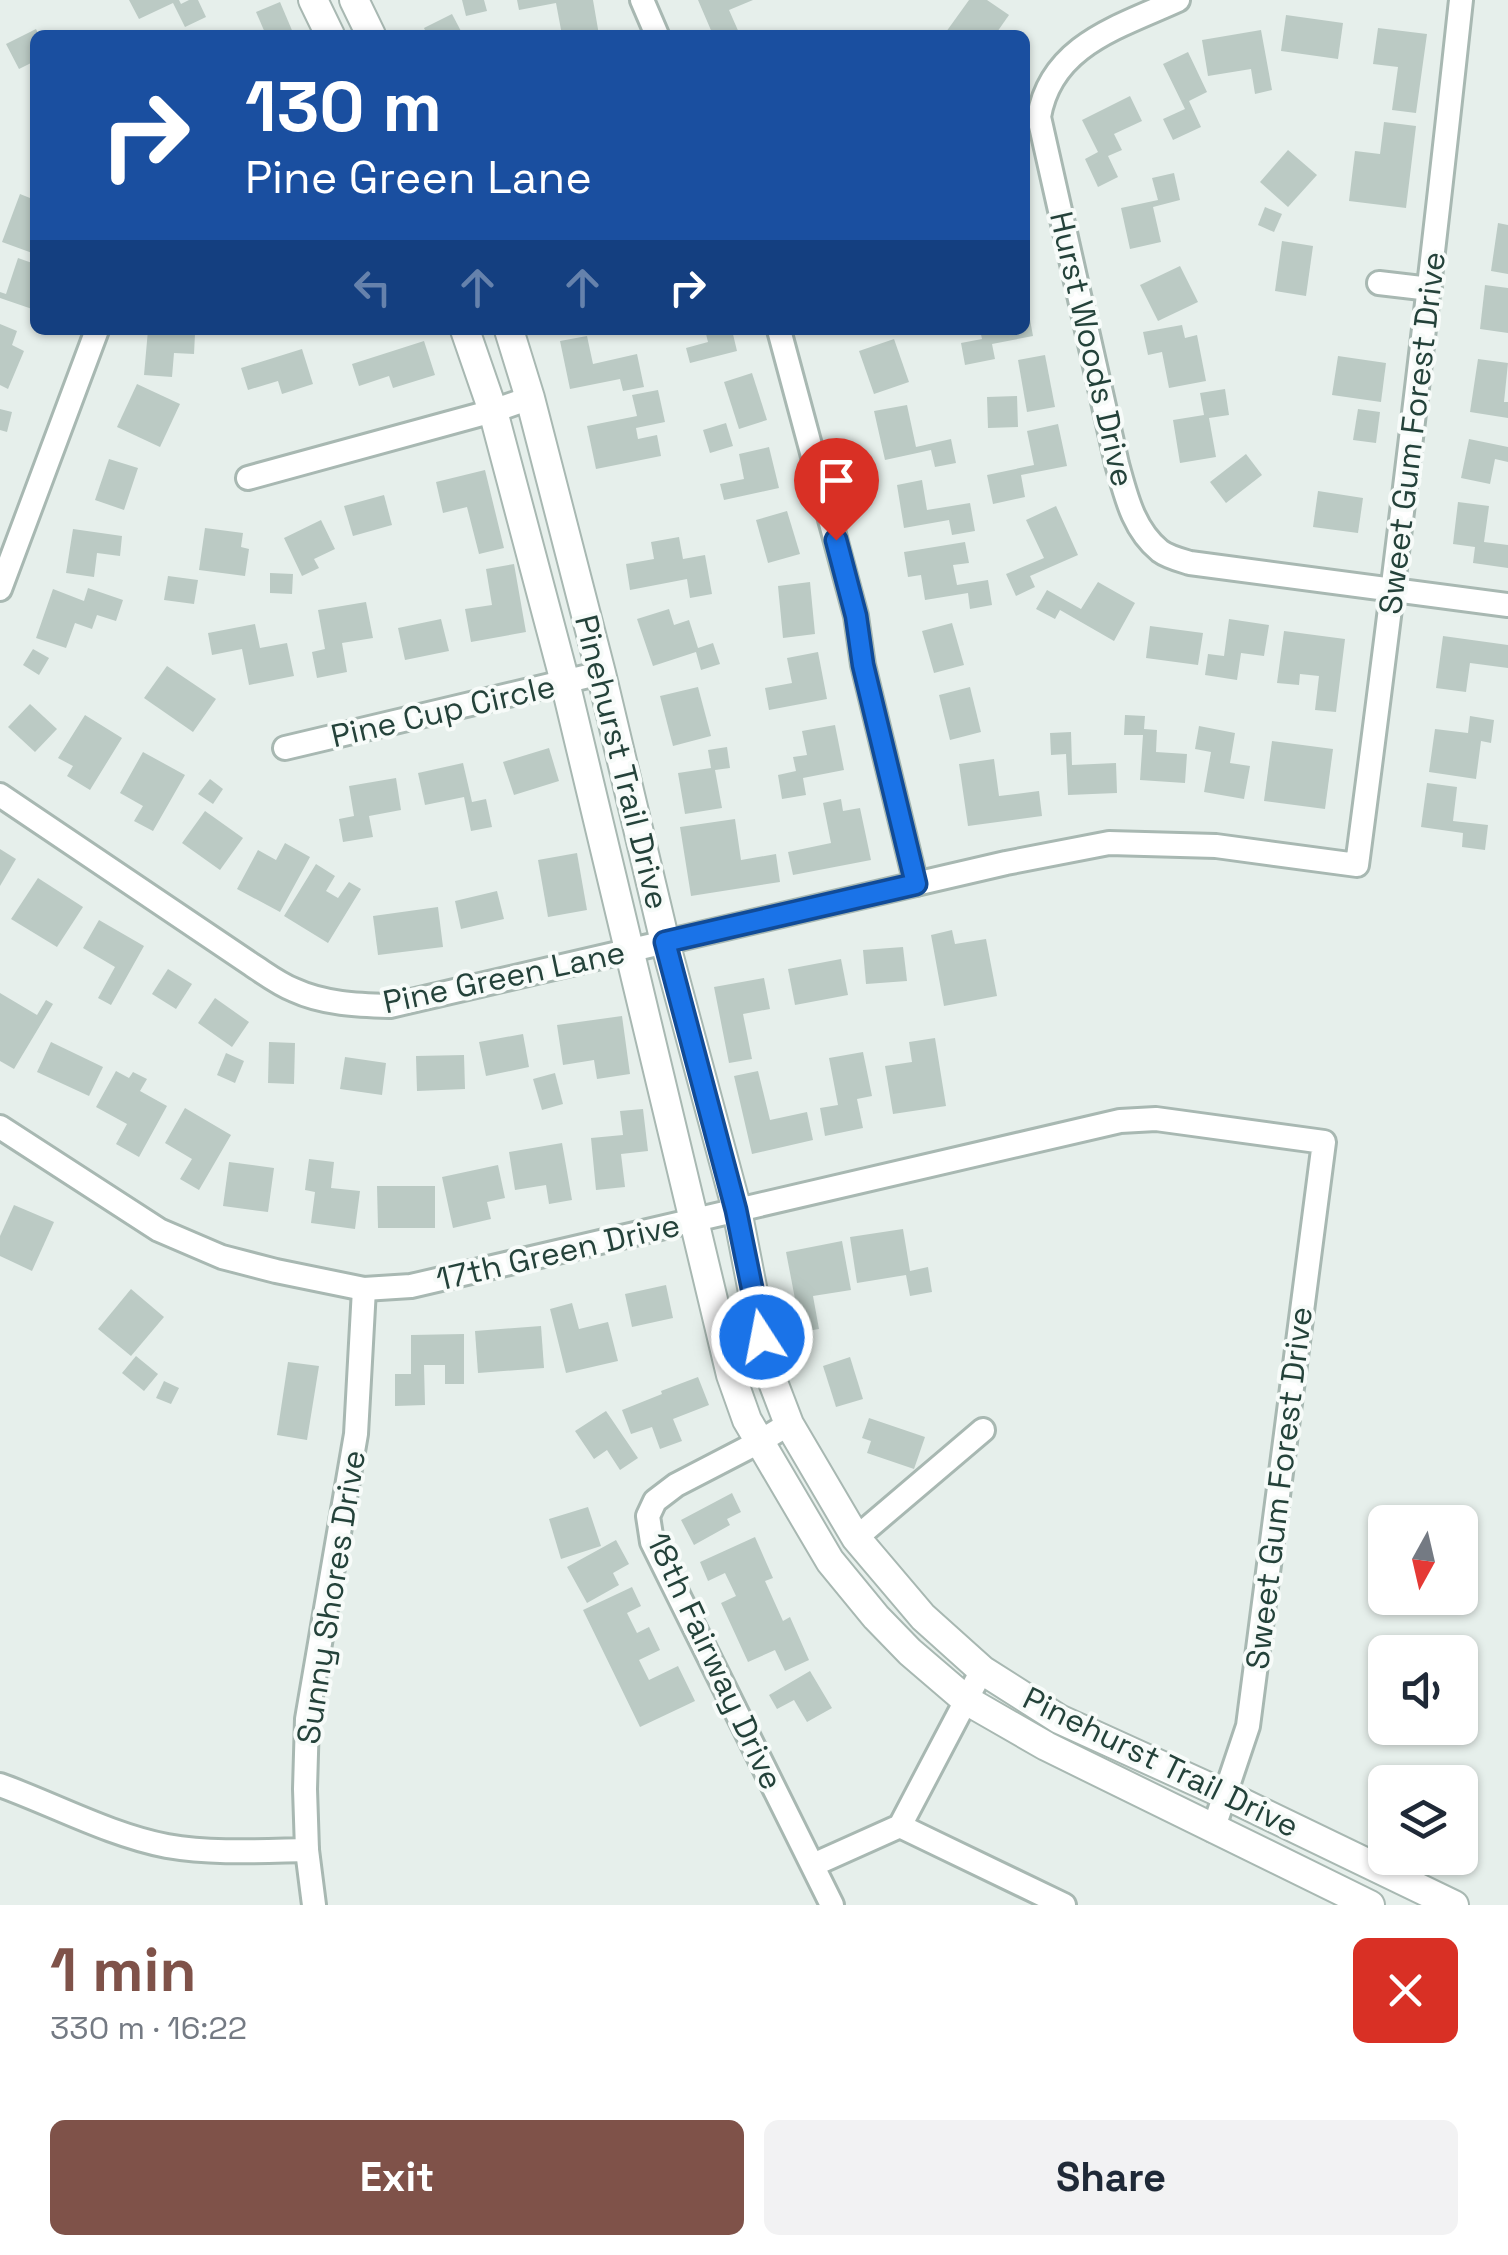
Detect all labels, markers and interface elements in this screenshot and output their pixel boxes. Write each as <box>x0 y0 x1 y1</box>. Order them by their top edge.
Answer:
text: 130 m <box>245 62 442 151</box>
icon: right <box>80 70 210 200</box>
text: Pine Green Lane <box>245 149 592 206</box>
street label: Hurst Woods Drive <box>1041 208 1143 490</box>
street label: Sweet Gum Forest Drive <box>1370 249 1454 617</box>
icon: left <box>345 260 400 315</box>
icon: ahead <box>450 260 505 315</box>
icon: ahead <box>555 260 610 315</box>
icon: right <box>660 260 715 315</box>
pin <box>794 438 879 541</box>
icon: arrive <box>809 453 864 508</box>
street label: Pinehurst Trail Drive <box>566 611 678 913</box>
street label: Pine Cup Circle <box>327 666 559 756</box>
street label: Pine Green Lane <box>379 932 629 1022</box>
street label: 17th Green Drive <box>432 1205 684 1299</box>
position arrow <box>710 1285 814 1389</box>
street label: Sweet Gum Forest Drive <box>1237 1304 1321 1672</box>
street label: Sunny Shores Drive <box>288 1447 374 1747</box>
north arrow <box>1368 1505 1478 1615</box>
map controls <box>1368 1505 1478 1875</box>
street label: 18th Fairway Drive <box>638 1526 792 1796</box>
button: sound <box>1368 1635 1478 1745</box>
street label: Pinehurst Trail Drive <box>1017 1678 1305 1846</box>
button: layers <box>1368 1765 1478 1875</box>
text: 1 min <box>50 1932 197 2009</box>
button: close <box>1353 1938 1458 2043</box>
text: 330 m · 16:22 <box>50 2008 247 2048</box>
button: Exit <box>50 2120 744 2235</box>
button: Share <box>764 2120 1458 2235</box>

